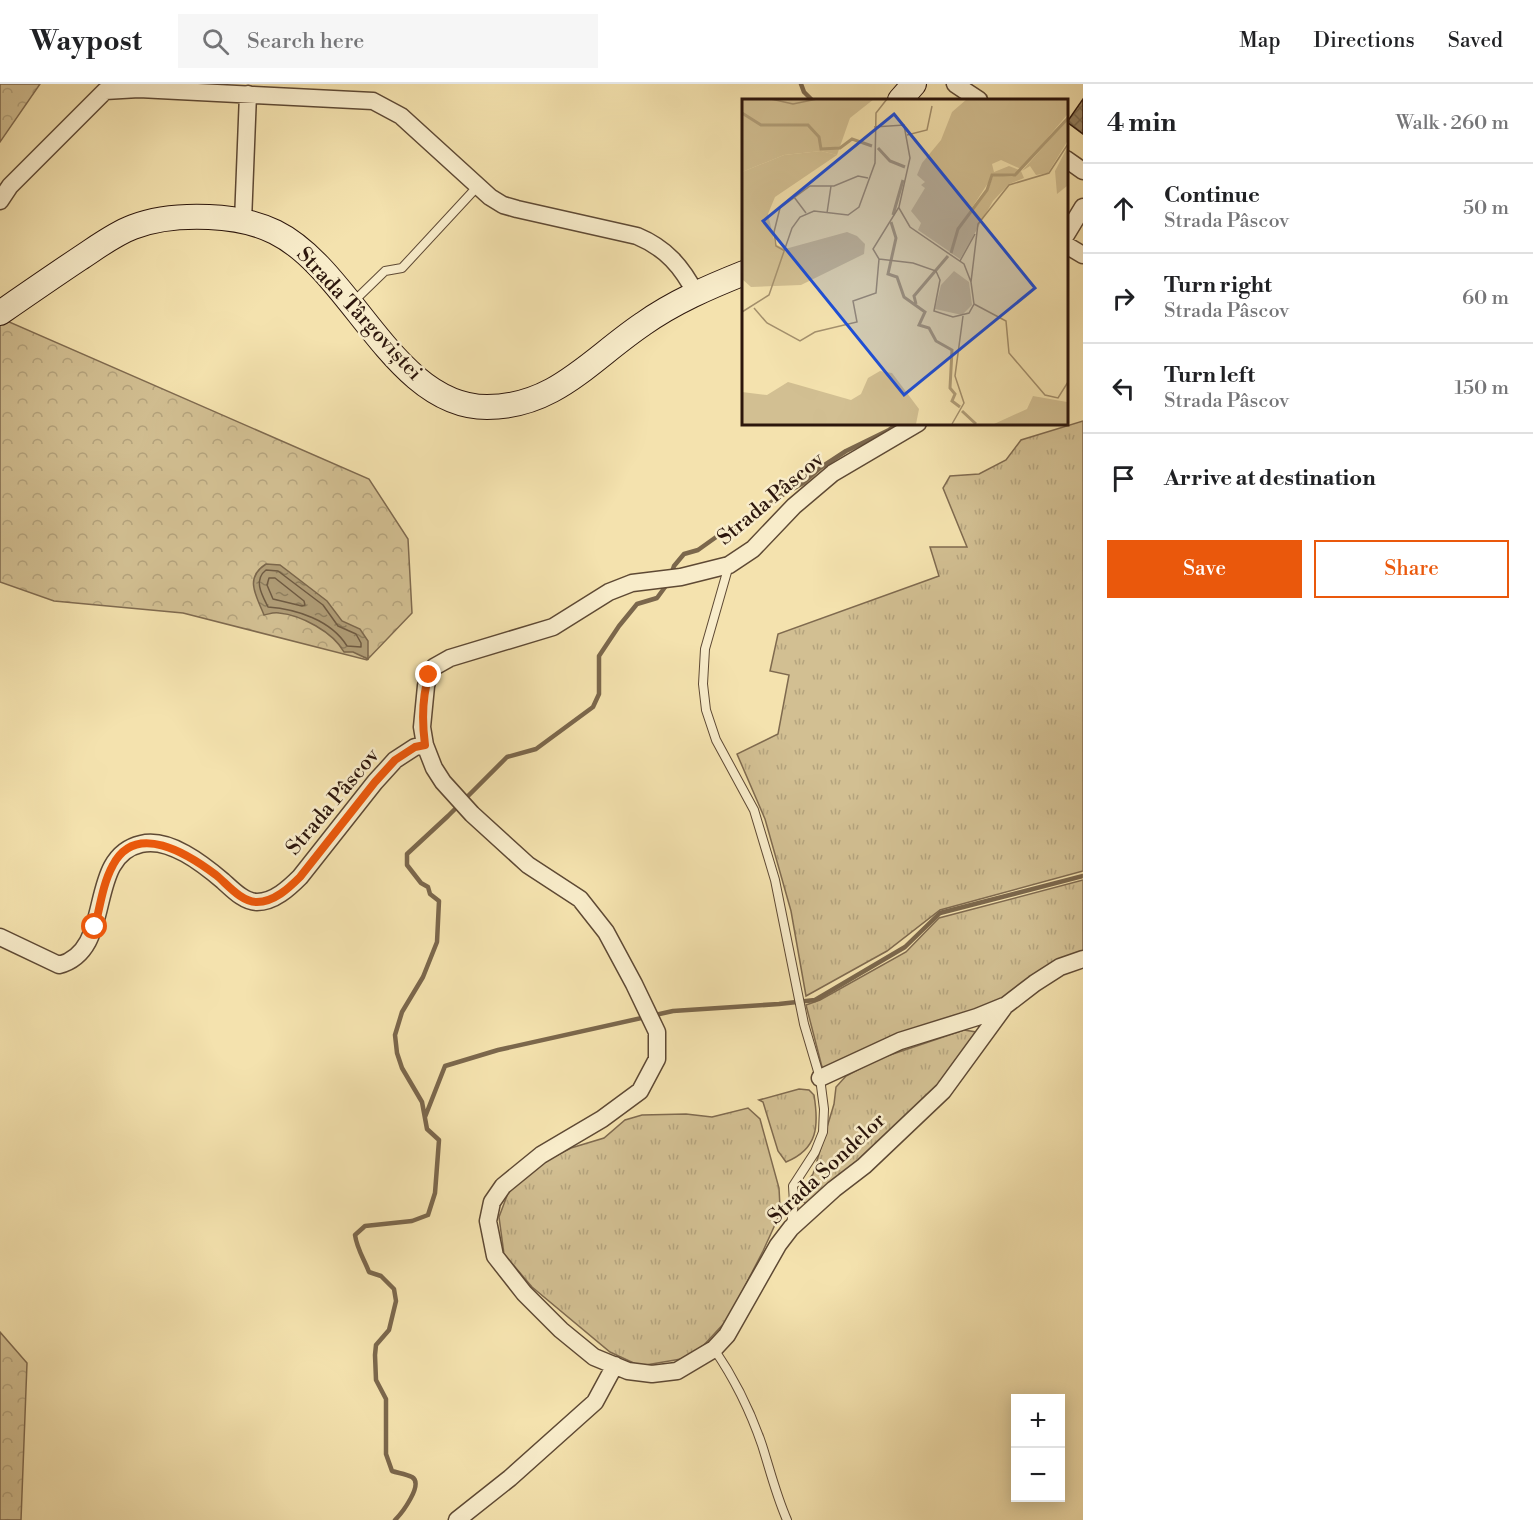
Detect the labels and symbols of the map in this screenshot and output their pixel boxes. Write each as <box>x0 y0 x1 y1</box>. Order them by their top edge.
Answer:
inset map <box>742 99 1068 424</box>
street label: Strada Târgoviștei <box>291 242 428 386</box>
street label: Strada Pâscov <box>712 446 830 551</box>
route end <box>415 661 441 687</box>
street label: Strada Pâscov <box>281 743 386 861</box>
route start <box>81 913 107 939</box>
street label: Strada Sondelor <box>763 1108 891 1230</box>

